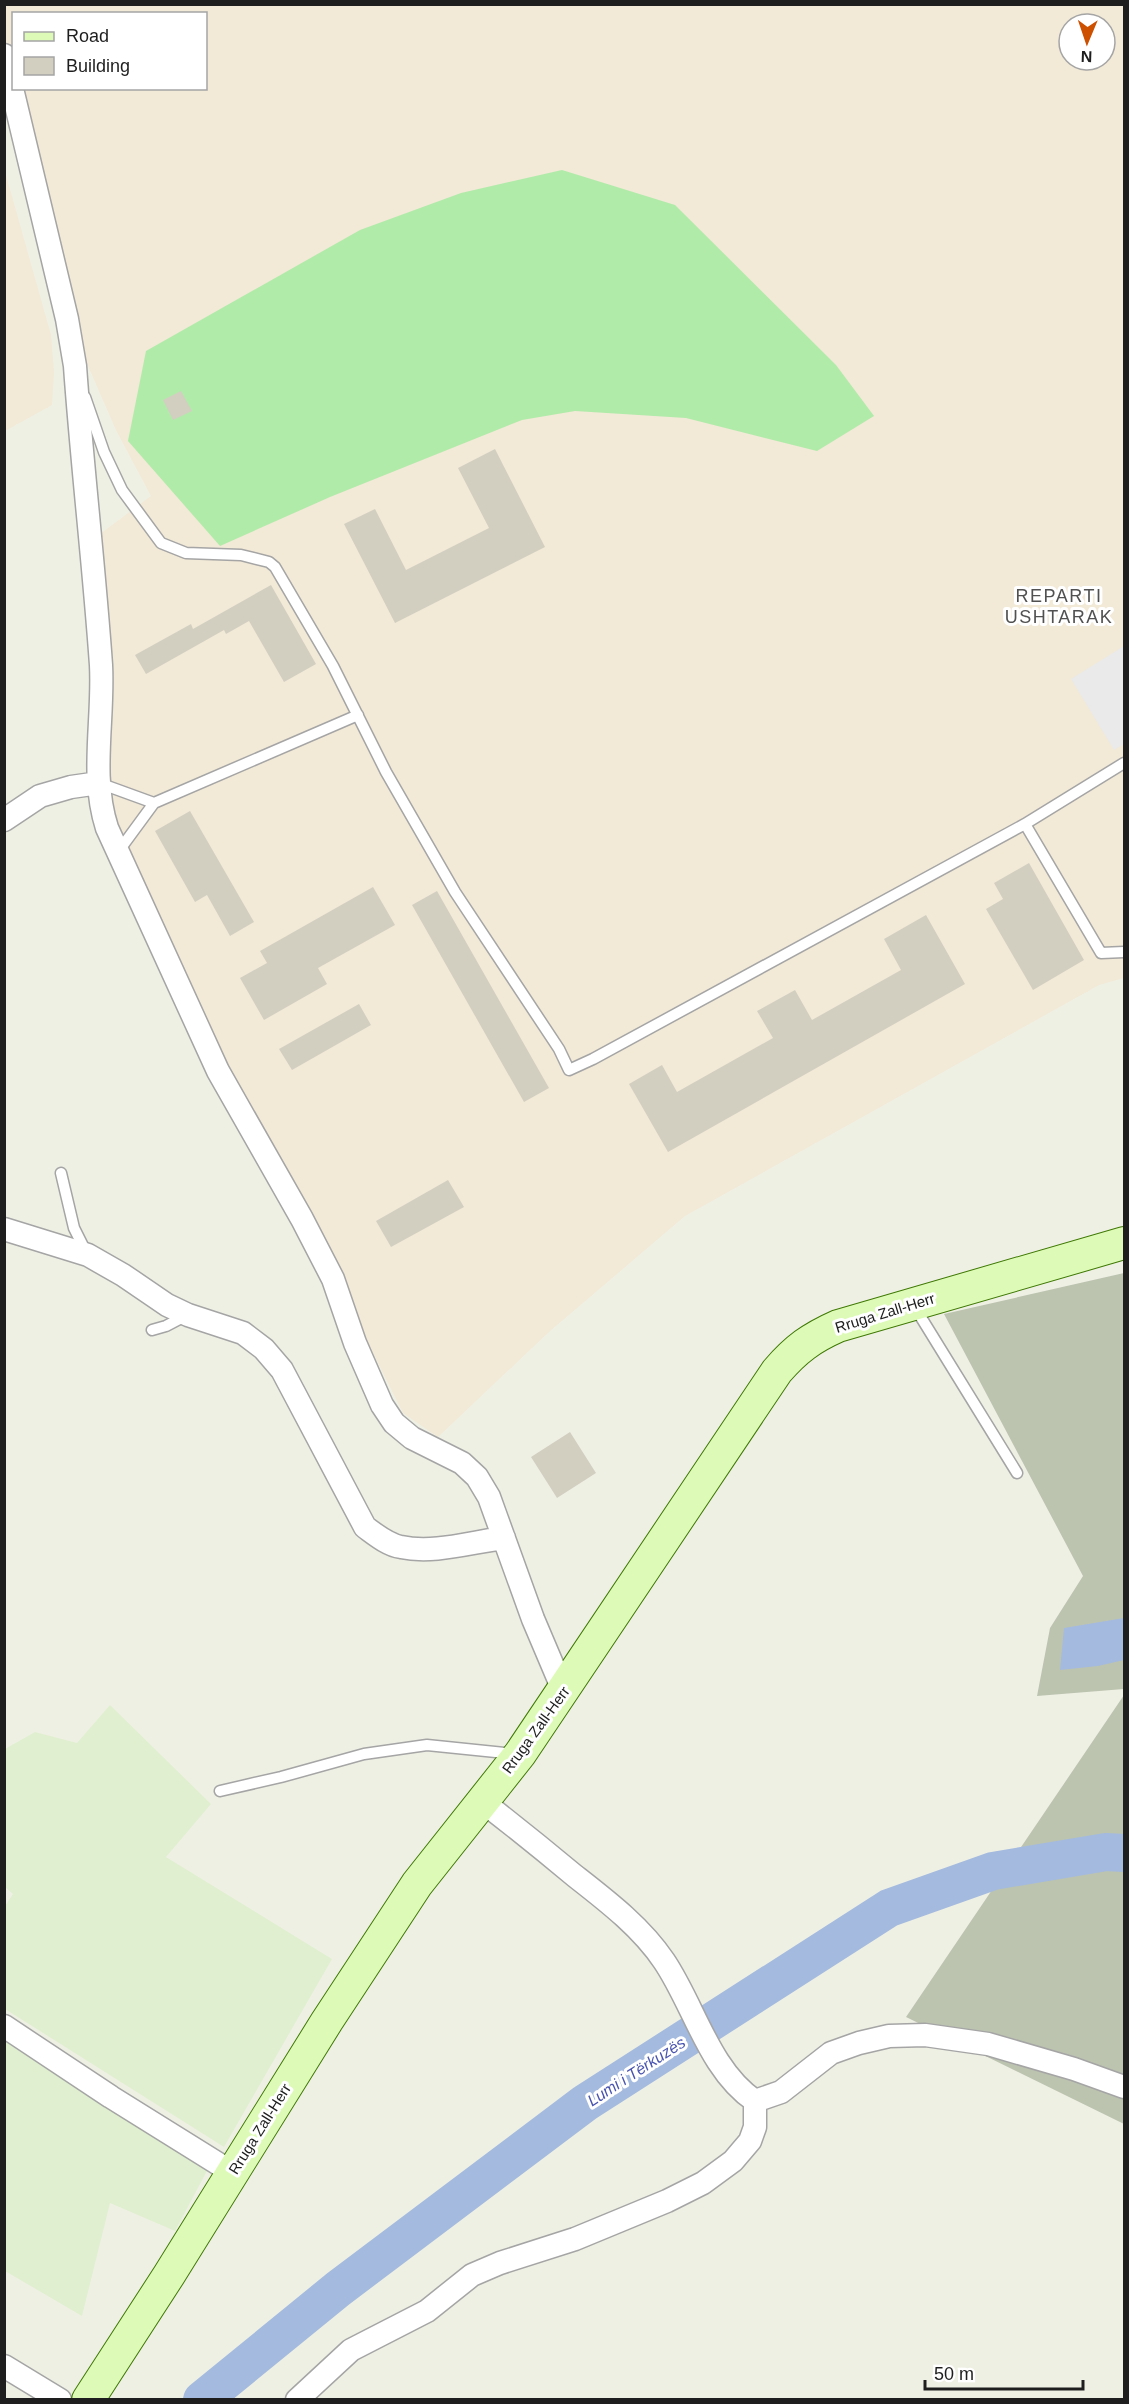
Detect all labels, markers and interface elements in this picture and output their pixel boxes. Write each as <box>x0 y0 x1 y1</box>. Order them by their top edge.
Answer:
legend <box>12 12 207 90</box>
north arrow <box>1057 12 1117 72</box>
text: Road <box>66 26 109 46</box>
text: N <box>1080 48 1093 65</box>
text: Building <box>66 56 130 76</box>
district label: REPARTI USHTARAK <box>1005 586 1113 627</box>
street label: Rruga Zall-Herr <box>833 1289 937 1336</box>
street label: Rruga Zall-Herr <box>498 1683 573 1777</box>
water label: Lumi i Tërkuzës <box>584 2034 688 2109</box>
street label: Rruga Zall-Herr <box>225 2080 294 2177</box>
scale bar <box>925 2353 1082 2391</box>
text: 50 m <box>934 2364 974 2384</box>

